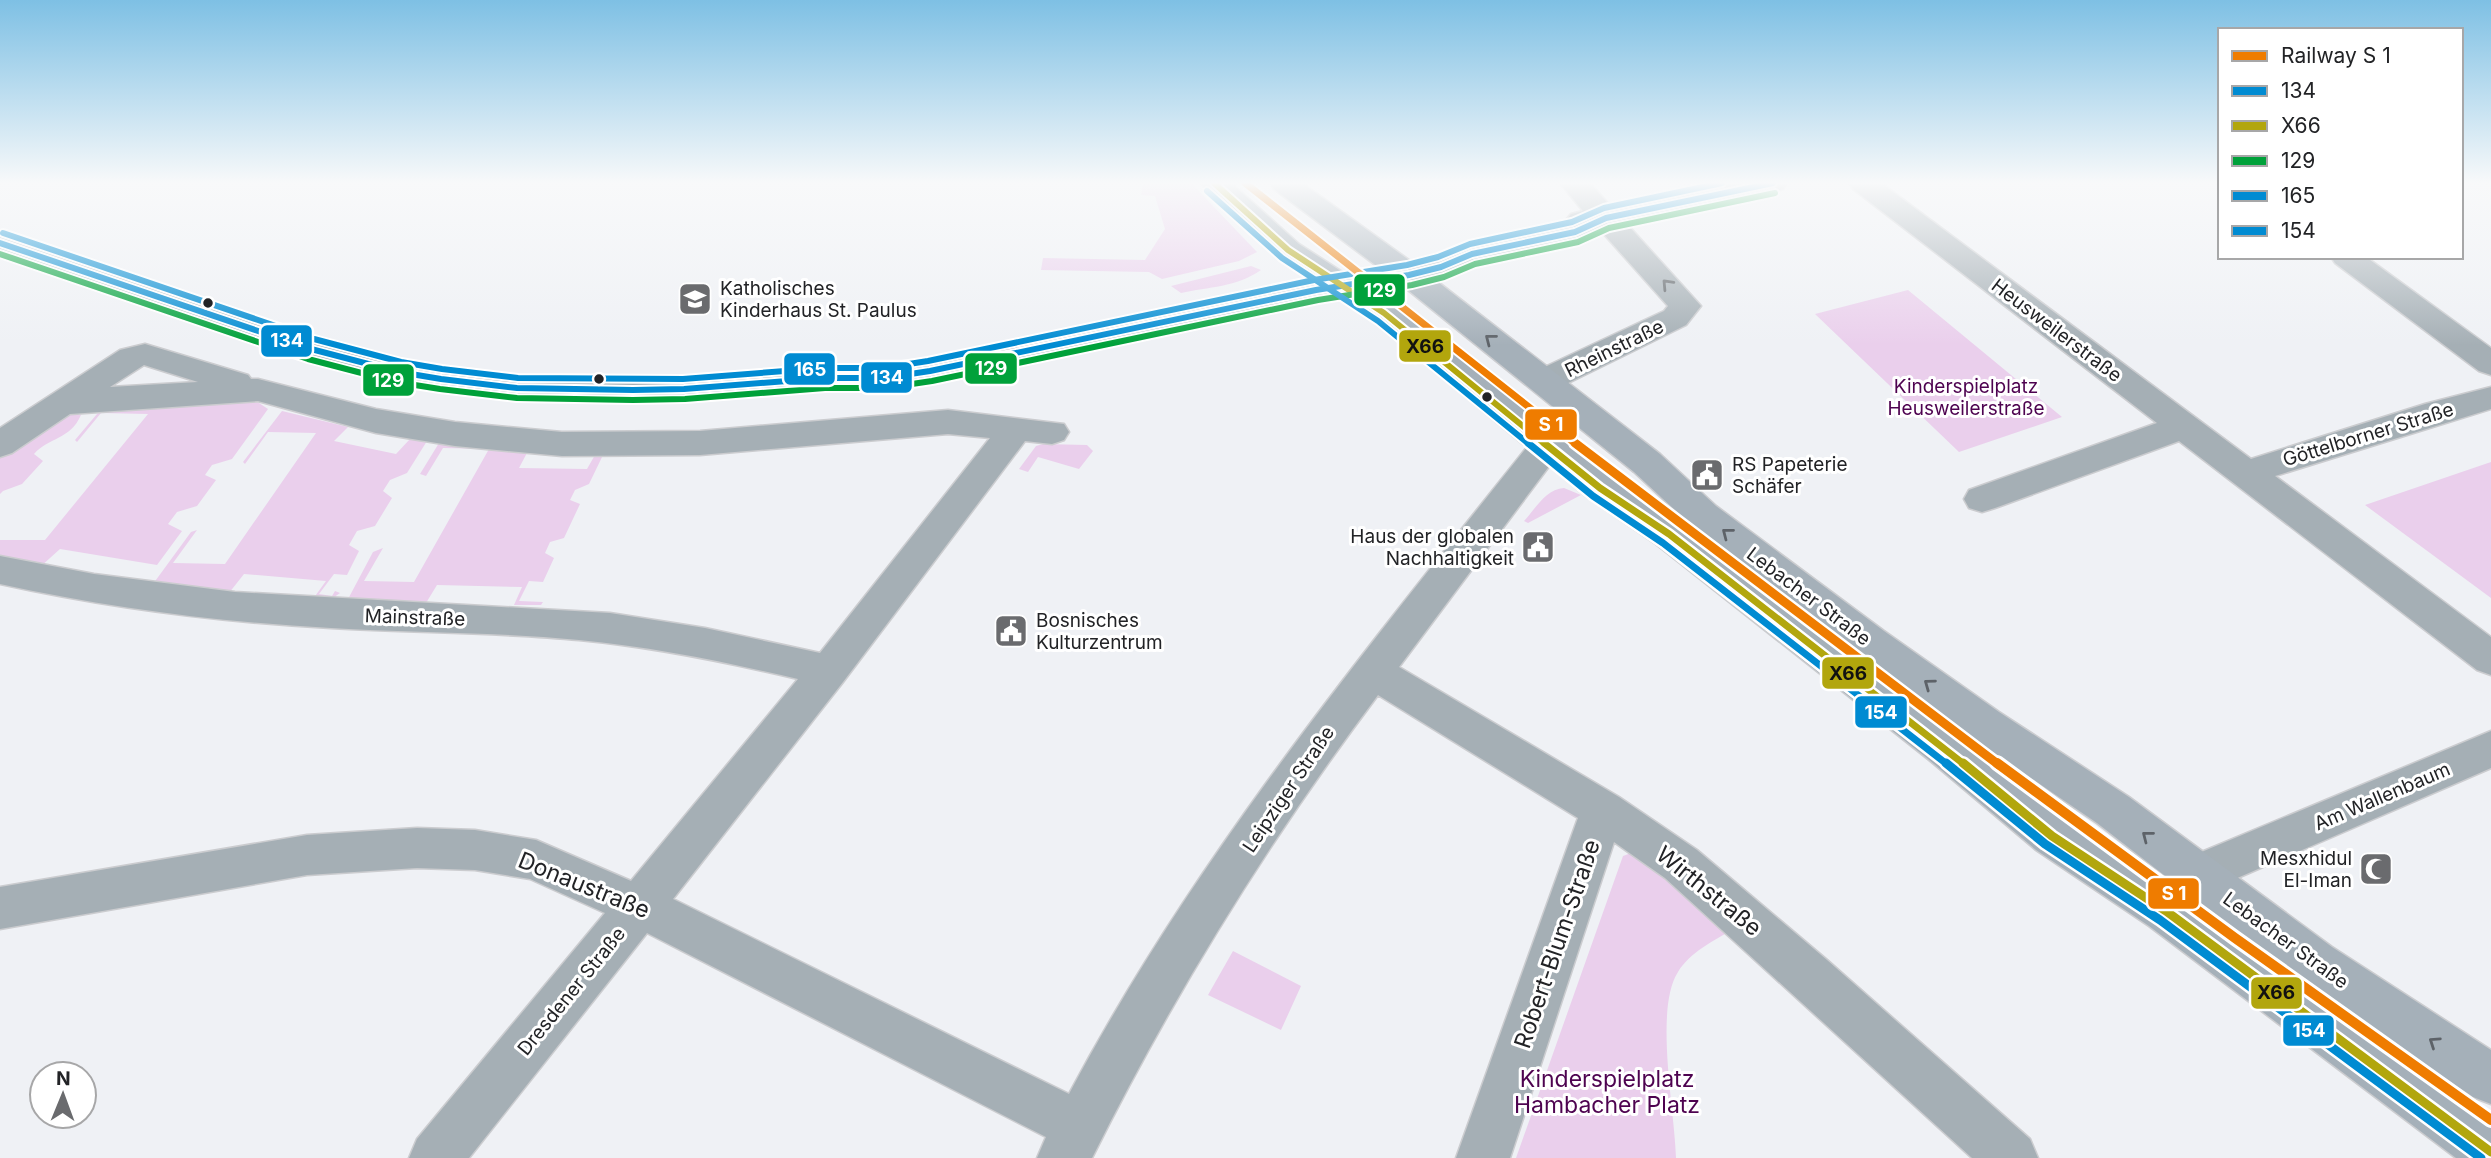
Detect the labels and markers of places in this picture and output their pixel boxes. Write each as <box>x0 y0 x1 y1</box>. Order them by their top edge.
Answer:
place label: Katholisches Kinderhaus St. Paulus <box>720 277 917 322</box>
school or university icon: Katholisches Kinderhaus St. Paulus <box>676 280 714 318</box>
unlabelled marker <box>201 296 215 310</box>
unlabelled marker <box>592 372 606 386</box>
unlabelled marker <box>1480 390 1494 404</box>
place label: RS Papeterie Schäfer <box>1732 453 1848 498</box>
public building icon: RS Papeterie Schäfer <box>1688 456 1726 494</box>
place label: Haus der globalen Nachhaltigkeit <box>1350 525 1514 570</box>
public building icon: Haus der globalen Nachhaltigkeit <box>1519 528 1557 566</box>
place label: Bosnisches Kulturzentrum <box>1036 609 1163 654</box>
public building icon: Bosnisches Kulturzentrum <box>992 612 1030 650</box>
place label: Mesxhidul El-Iman <box>2260 847 2352 892</box>
mosque icon: Mesxhidul El-Iman <box>2357 850 2395 888</box>

